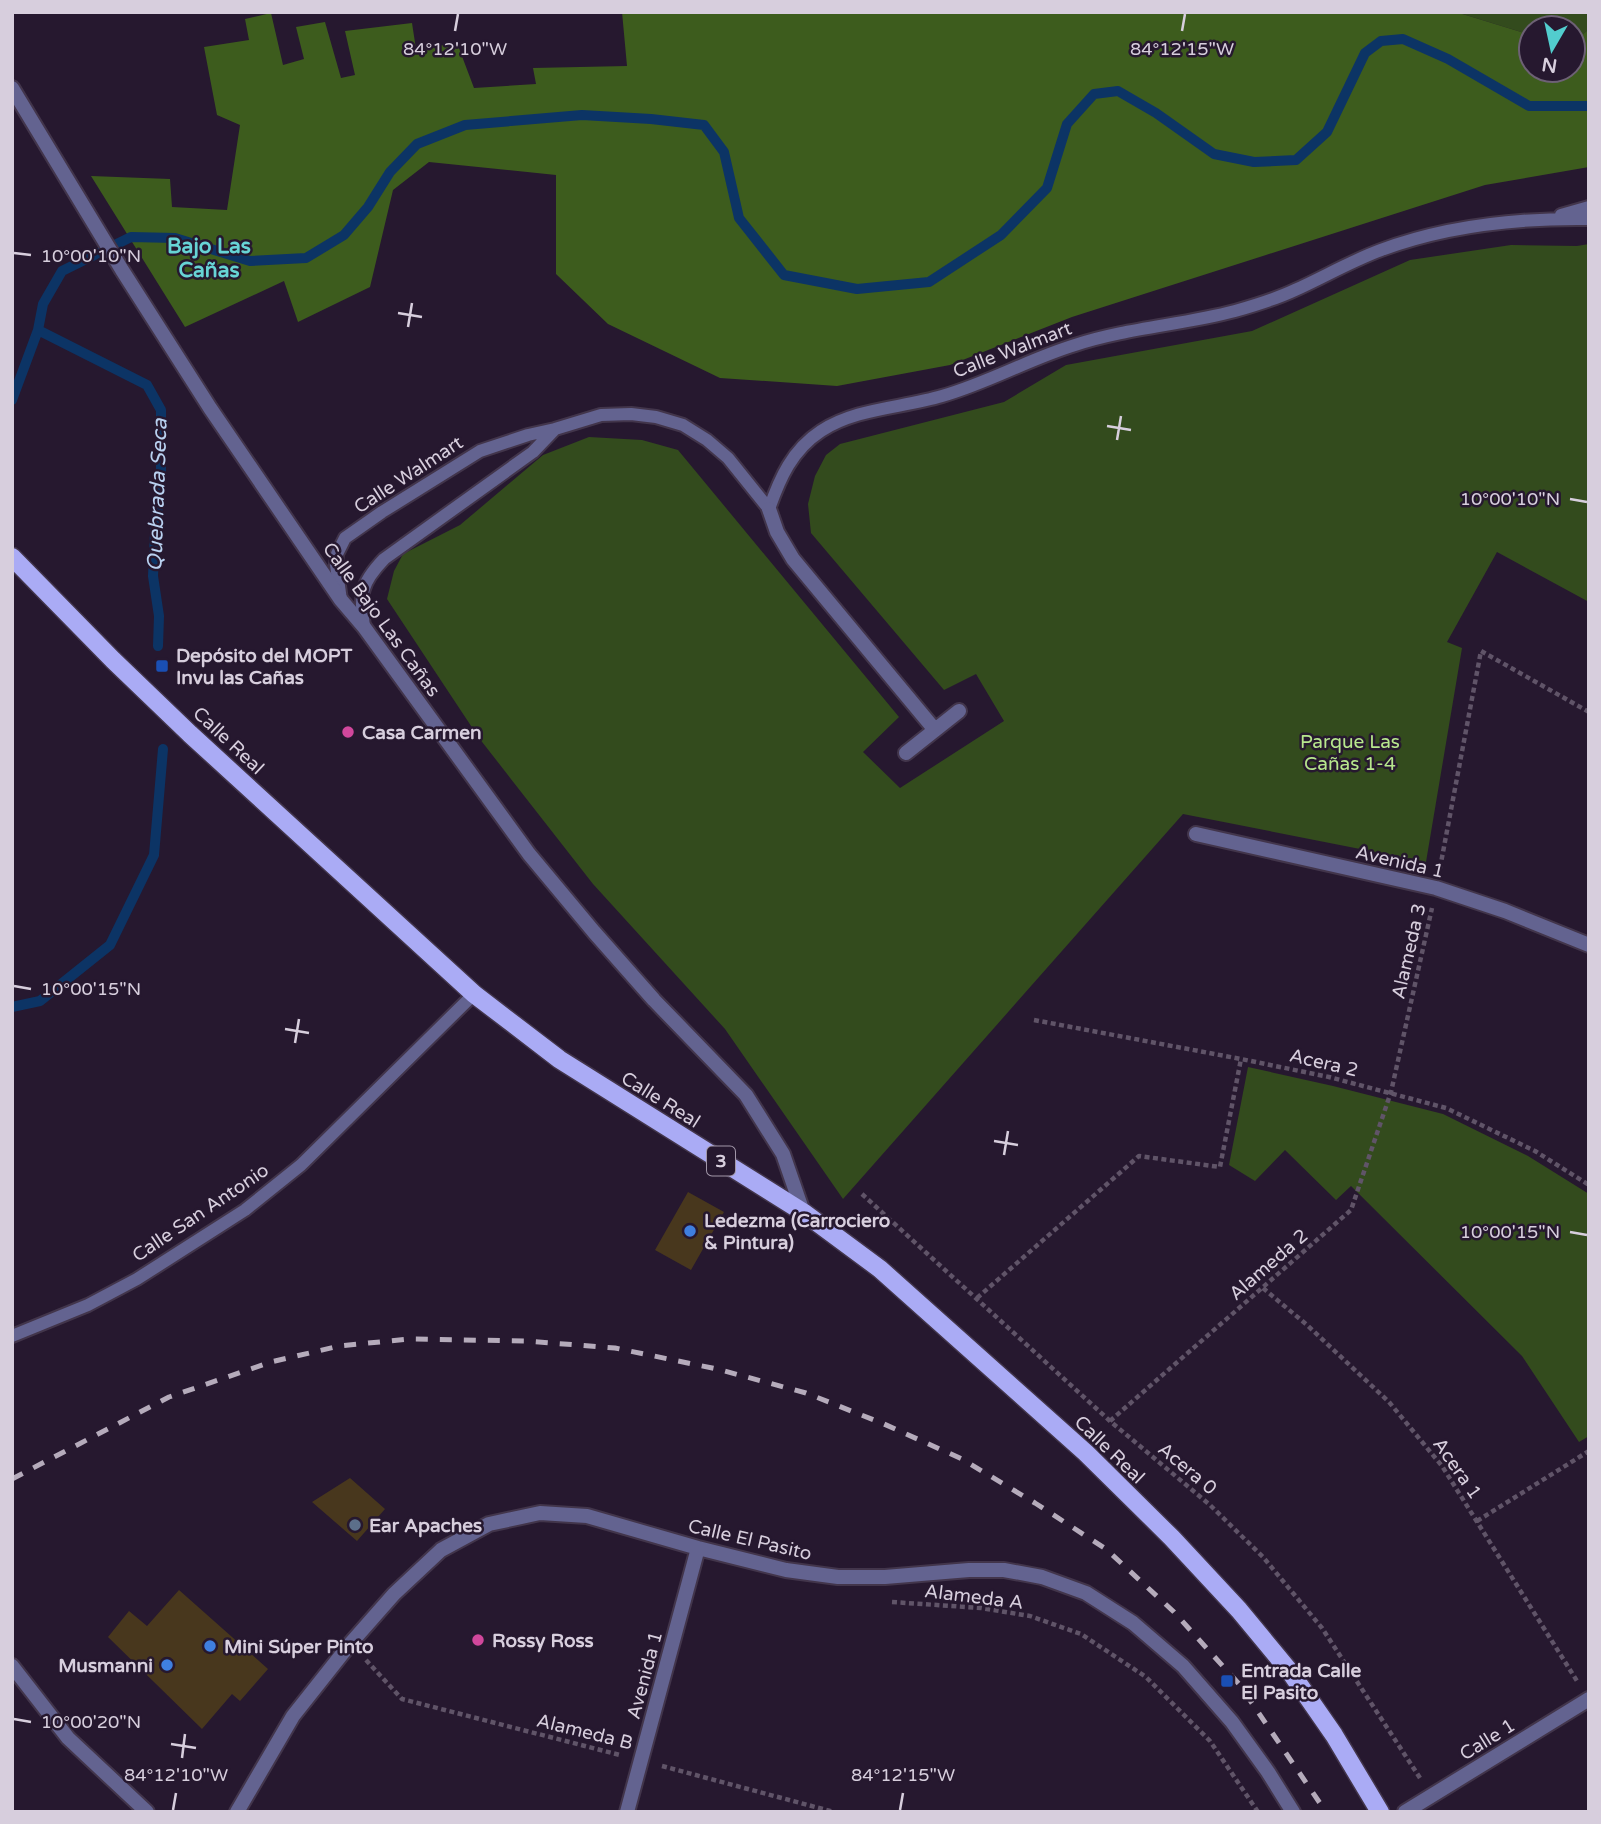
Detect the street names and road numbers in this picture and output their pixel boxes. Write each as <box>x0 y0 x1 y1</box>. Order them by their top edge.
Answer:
street label: Calle Walmart <box>950 317 1075 383</box>
street label: Calle Walmart <box>350 431 467 518</box>
street label: Calle Bajo Las Cañas <box>318 538 445 701</box>
street label: Calle Real <box>188 702 268 779</box>
street label: Avenida 1 <box>1353 841 1446 883</box>
street label: Alameda 3 <box>1387 901 1431 1001</box>
street label: Acera 2 <box>1287 1044 1360 1082</box>
street label: Calle Real <box>617 1067 704 1133</box>
road number: 3 <box>707 1146 735 1176</box>
street label: Calle San Antonio <box>128 1159 273 1267</box>
street label: Alameda 2 <box>1225 1225 1313 1305</box>
street label: Calle Real <box>1070 1411 1149 1488</box>
street label: Acera 1 <box>1428 1434 1486 1503</box>
street label: Acera 0 <box>1154 1438 1221 1500</box>
street label: Calle El Pasito <box>686 1515 814 1565</box>
street label: Alameda A <box>923 1580 1025 1614</box>
street label: Avenida 1 <box>623 1629 667 1722</box>
street label: Alameda B <box>534 1709 635 1755</box>
street label: Calle 1 <box>1456 1714 1519 1765</box>

